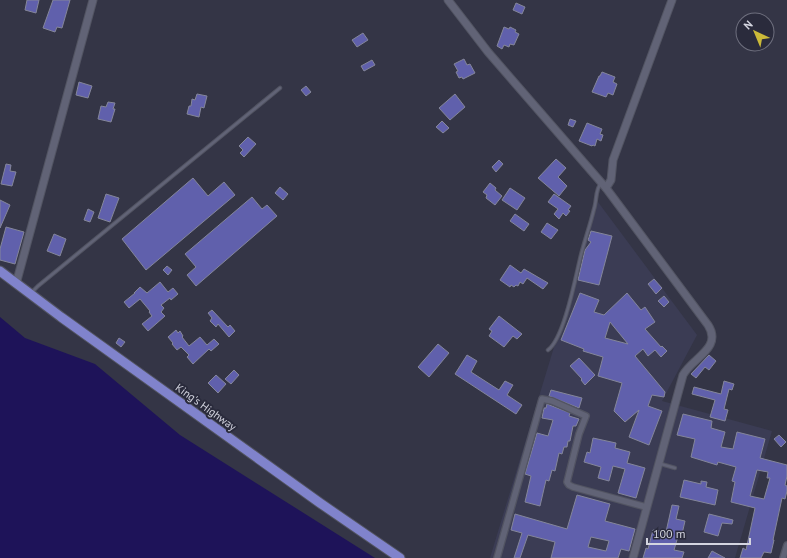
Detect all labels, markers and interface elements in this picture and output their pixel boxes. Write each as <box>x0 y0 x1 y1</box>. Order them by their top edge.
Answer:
north arrow <box>735 12 775 52</box>
text: N <box>741 17 756 32</box>
street label: King's Highway <box>173 380 240 434</box>
scale bar <box>647 520 750 546</box>
text: 100 m <box>653 526 686 541</box>

